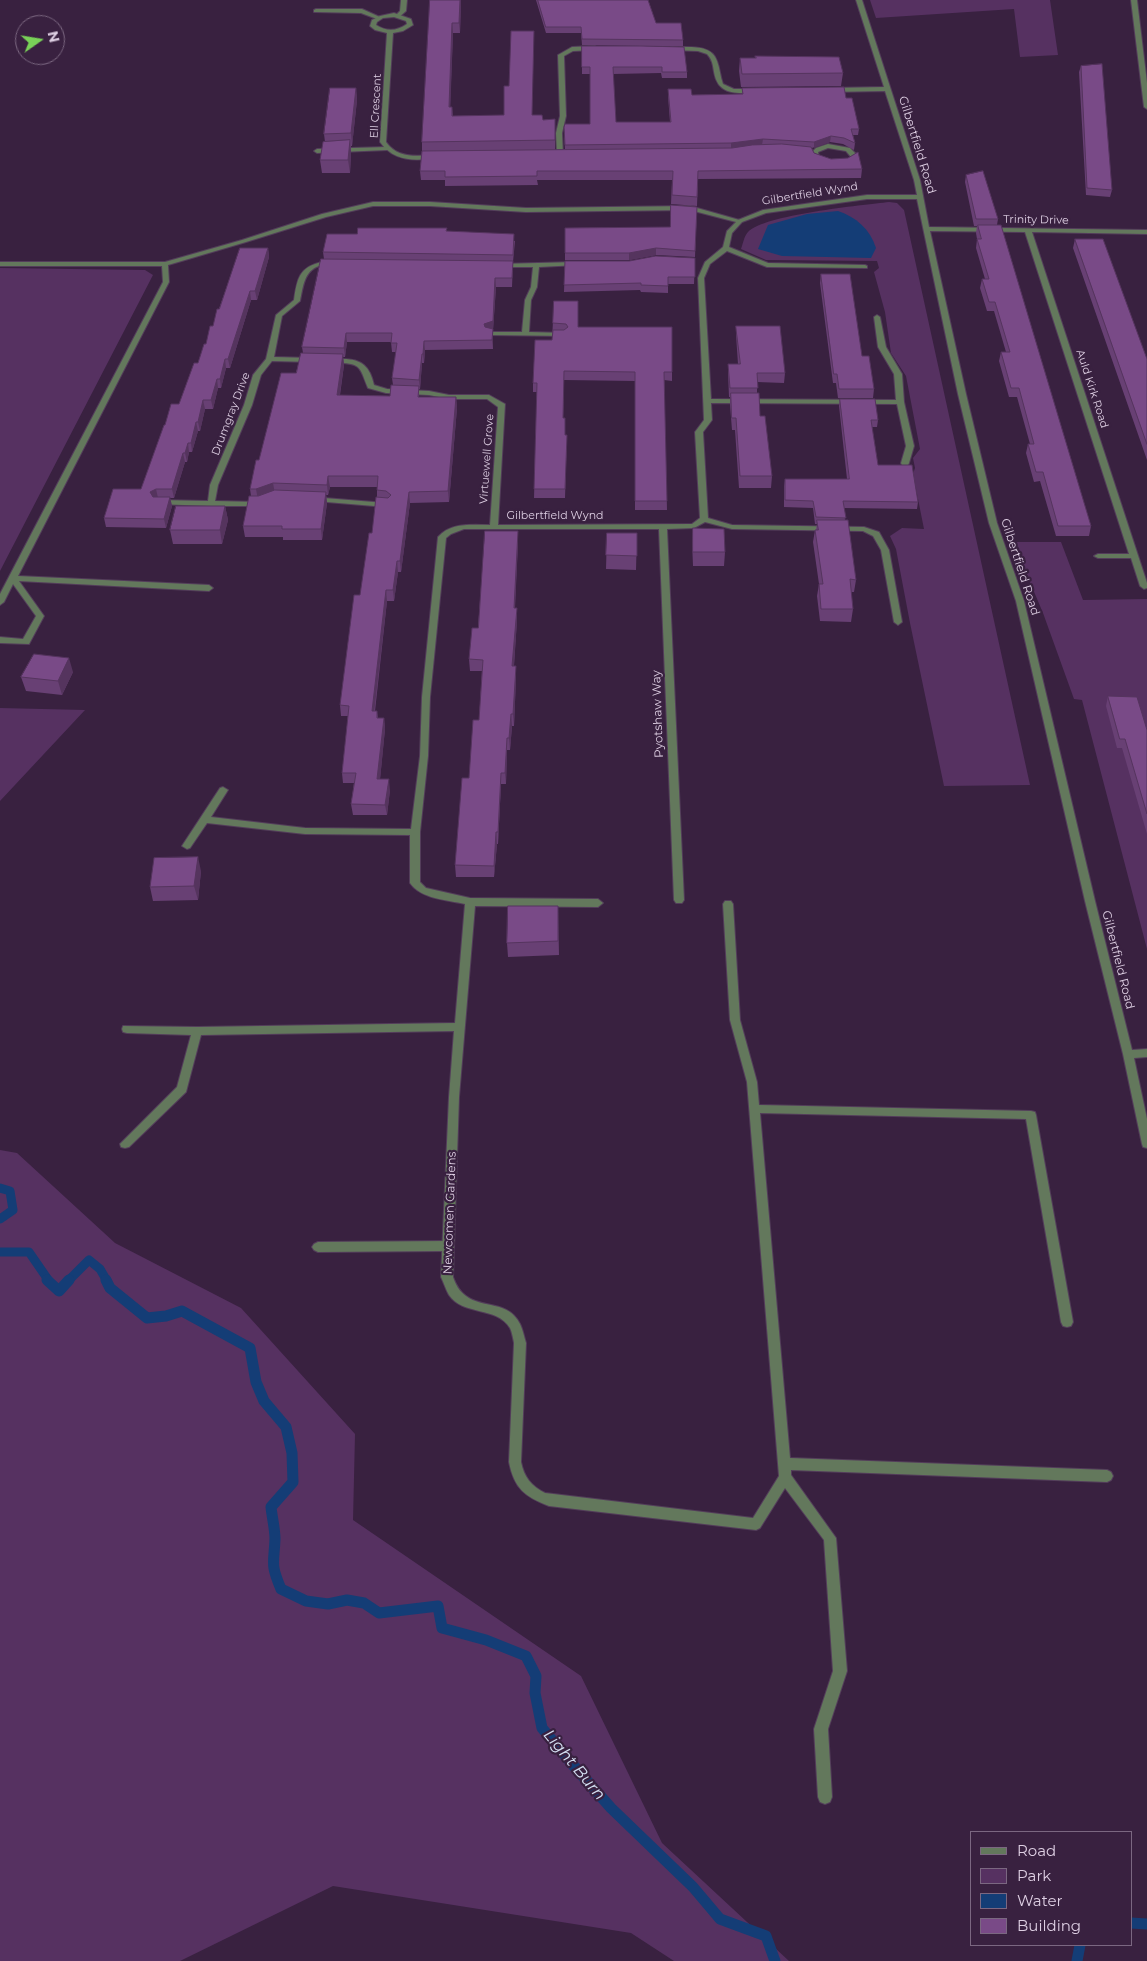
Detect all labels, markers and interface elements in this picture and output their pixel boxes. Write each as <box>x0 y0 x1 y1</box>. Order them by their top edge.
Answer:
north arrow <box>15 15 65 65</box>
text: N <box>44 29 64 44</box>
street label: Ell Crescent <box>368 73 384 139</box>
street label: Gilbertfield Road <box>895 94 939 196</box>
street label: Gilbertfield Wynd <box>761 180 859 208</box>
street label: Trinity Drive <box>1003 213 1069 227</box>
street label: Auld Kirk Road <box>1073 348 1111 430</box>
street label: Drumgray Drive <box>209 371 253 457</box>
street label: Virtuewell Grove <box>477 413 497 505</box>
street label: Gilbertfield Wynd <box>506 509 604 523</box>
street label: Gilbertfield Road <box>998 517 1042 617</box>
street label: Pyotshaw Way <box>649 670 667 758</box>
street label: Gilbertfield Road <box>1099 909 1137 1011</box>
street label: Newcomen Gardens <box>441 1151 459 1275</box>
water label: Light Burn <box>539 1726 609 1804</box>
legend <box>970 1831 1132 1946</box>
text: Road <box>1017 1841 1056 1860</box>
text: Park <box>1017 1866 1051 1885</box>
text: Water <box>1017 1891 1063 1910</box>
text: Building <box>1017 1916 1081 1935</box>

